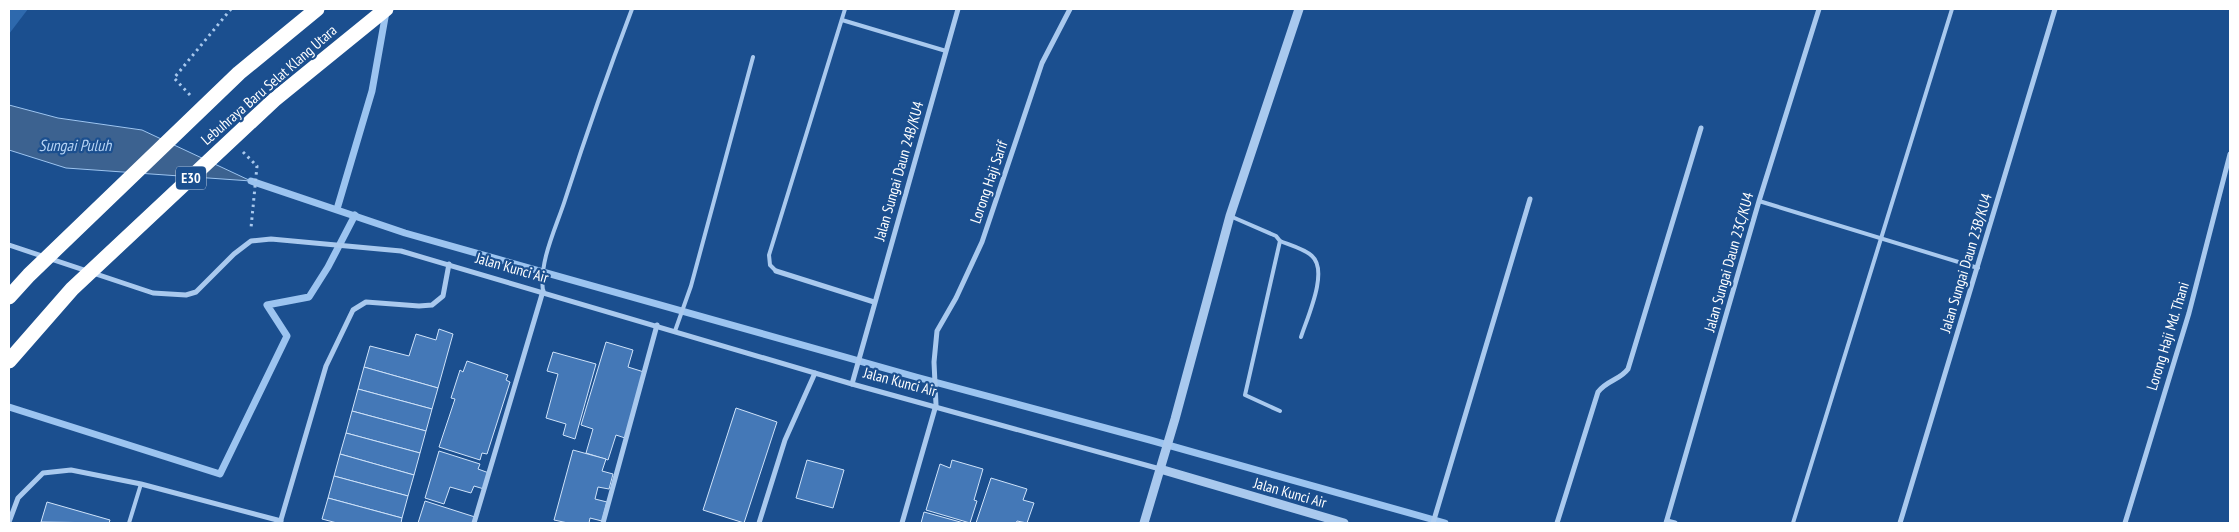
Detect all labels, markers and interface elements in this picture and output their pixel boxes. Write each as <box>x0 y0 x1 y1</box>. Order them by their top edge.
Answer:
street label: Lebuhraya Baru Selat Klang Utara <box>197 20 340 149</box>
street label: Jalan Sungai Daun 24B/KU4 <box>869 99 928 244</box>
water label: Sungai Puluh <box>39 135 112 155</box>
street label: Lorong Haji Sarif <box>966 137 1012 226</box>
road number: E30 <box>176 167 206 190</box>
street label: Jalan Sungai Daun 23C/KU4 <box>1699 190 1758 335</box>
street label: Jalan Sungai Daun 23B/KU4 <box>1935 191 1996 336</box>
street label: Jalan Kunci Air <box>473 248 552 287</box>
street label: Lorong Haji Md. Thani <box>2142 279 2193 392</box>
street label: Jalan Kunci Air <box>861 362 940 401</box>
street label: Jalan Kunci Air <box>1251 473 1330 512</box>

